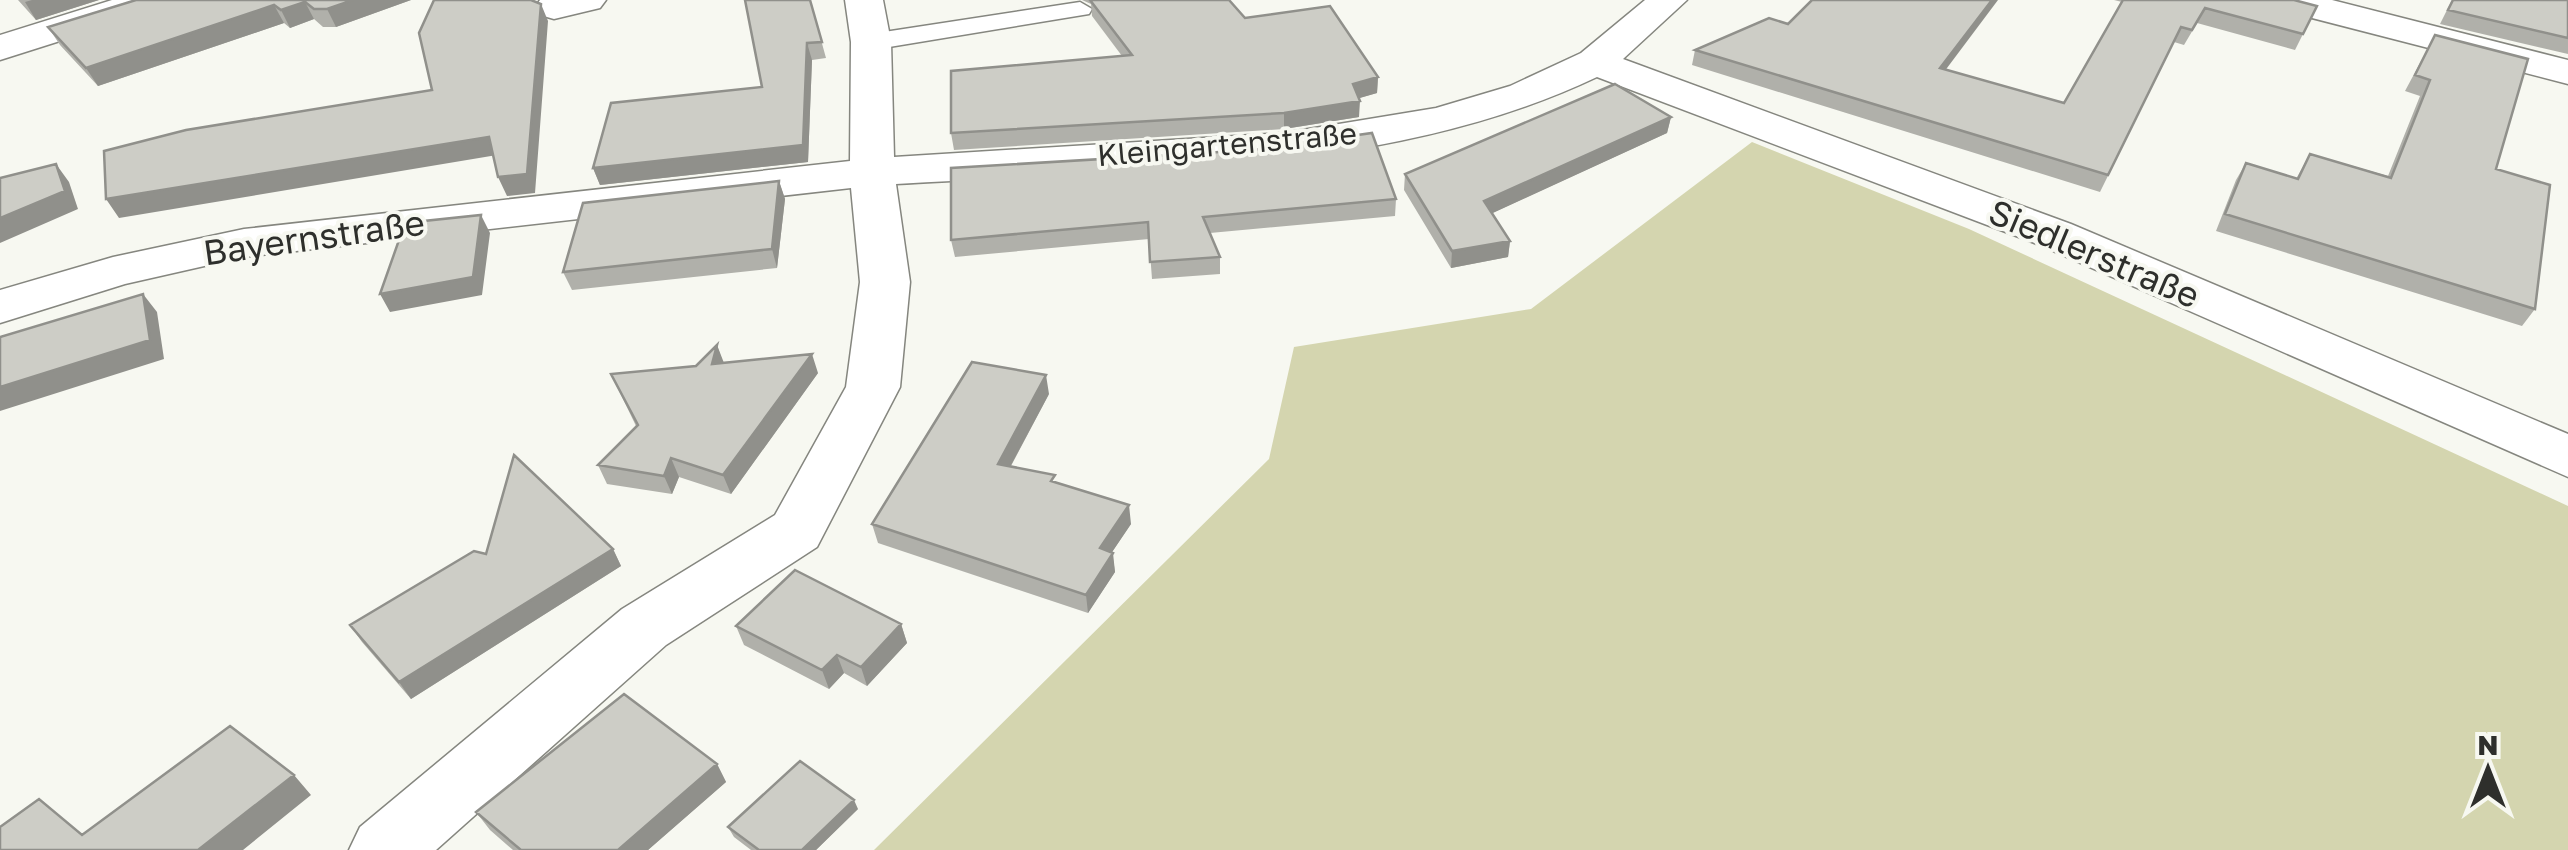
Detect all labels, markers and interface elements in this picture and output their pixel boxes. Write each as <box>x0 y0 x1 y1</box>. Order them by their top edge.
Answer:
street label: Kleingartenstraße <box>1096 115 1358 173</box>
street label: Siedlerstraße <box>1983 190 2206 316</box>
street label: Bayernstraße <box>200 201 427 273</box>
north arrow <box>2438 720 2538 820</box>
text: N <box>2477 728 2499 761</box>

